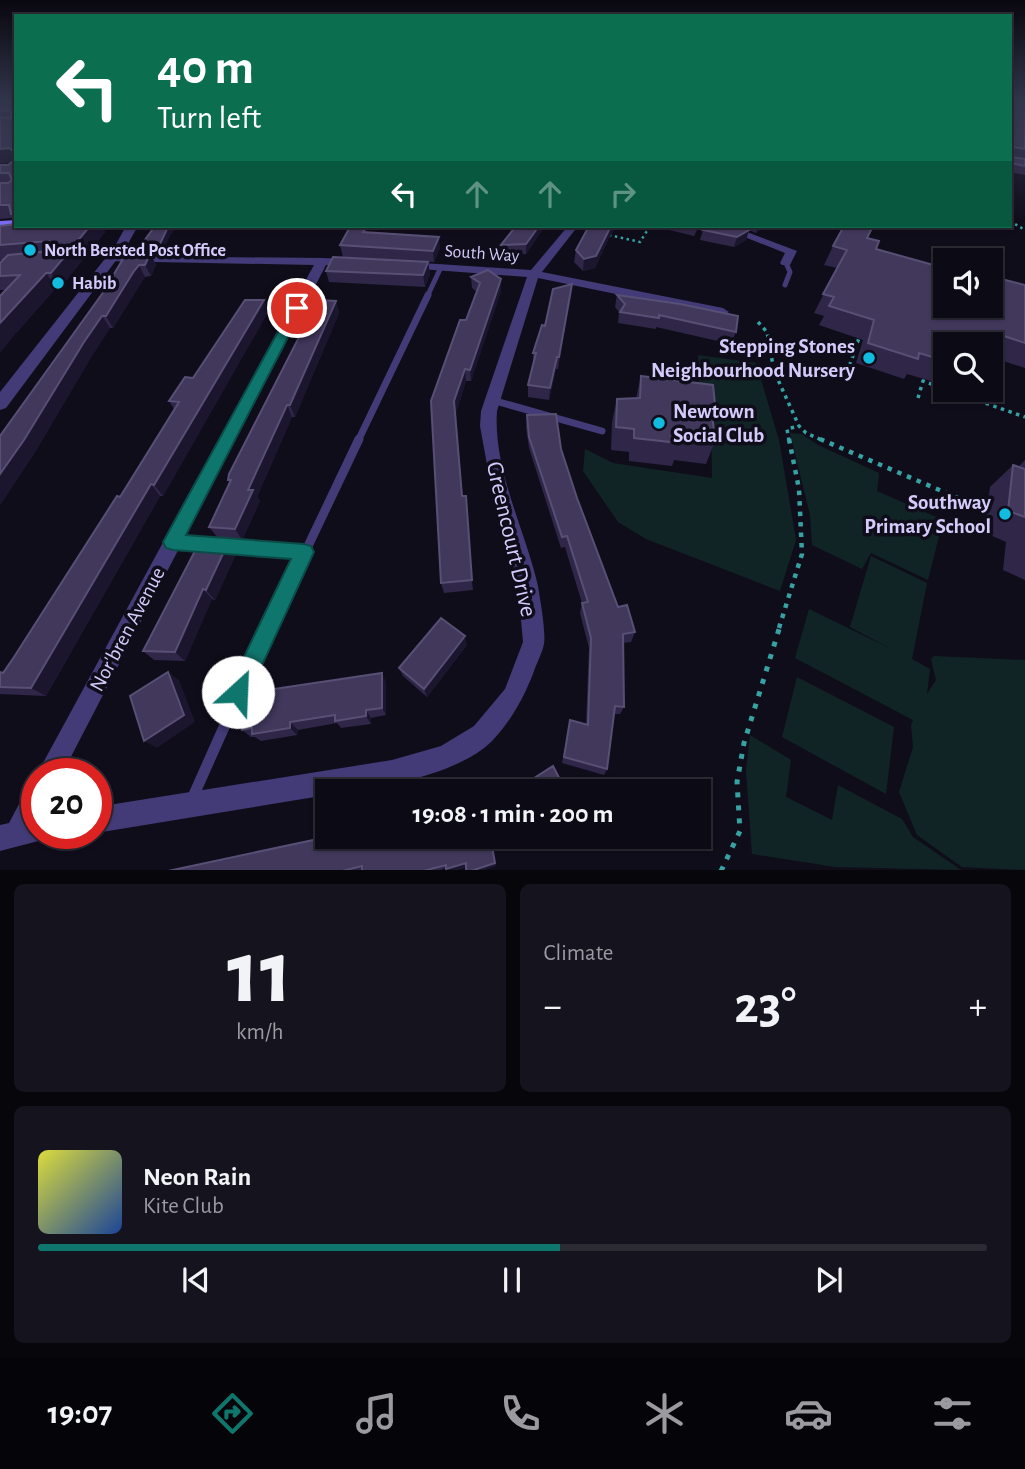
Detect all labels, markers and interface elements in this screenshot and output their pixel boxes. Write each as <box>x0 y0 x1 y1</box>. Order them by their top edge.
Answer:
icon: left <box>42 42 133 133</box>
text: 40 m <box>157 44 254 93</box>
text: Turn left <box>157 102 261 134</box>
icon: left <box>385 175 423 213</box>
icon: ahead <box>458 175 496 213</box>
icon: ahead <box>531 175 569 213</box>
icon: right <box>604 175 642 213</box>
marker: North Bersted Post Office <box>22 242 38 258</box>
place label: North Bersted Post Office <box>44 242 226 260</box>
street label: South Way <box>444 242 520 266</box>
map controls <box>933 248 1003 402</box>
button: sound <box>933 248 1003 318</box>
marker: Habib <box>50 275 66 291</box>
place label: Habib <box>72 275 116 293</box>
pin <box>267 278 327 338</box>
icon: arrive <box>278 289 316 327</box>
button: search <box>933 332 1003 402</box>
place label: Stepping Stones Neighbourhood Nursery <box>651 336 856 381</box>
marker: Stepping Stones Neighbourhood Nursery <box>861 350 877 366</box>
place label: Newtown Social Club <box>673 401 764 446</box>
marker: Newtown Social Club <box>651 415 667 431</box>
street label: Greencourt Drive <box>482 459 541 619</box>
place label: Southway Primary School <box>864 492 992 537</box>
marker: Southway Primary School <box>997 506 1013 522</box>
street label: Nor'bren Avenue <box>86 564 169 695</box>
position arrow <box>201 655 275 729</box>
speed limit sign: 20 <box>21 758 112 849</box>
text: 19:08 · 1 min · 200 m <box>413 801 613 827</box>
text: 11 <box>227 928 293 1019</box>
text: Climate <box>544 942 613 965</box>
text: 23° <box>734 980 796 1032</box>
text: − <box>544 988 562 1026</box>
text: + <box>969 988 987 1026</box>
text: km/h <box>236 1021 283 1044</box>
text: Neon Rain <box>143 1164 251 1190</box>
text: Kite Club <box>143 1195 224 1218</box>
icon: previous <box>177 1261 215 1299</box>
icon: pause <box>493 1261 531 1299</box>
icon: next <box>810 1261 848 1299</box>
icon: directions <box>208 1389 257 1438</box>
icon: music <box>352 1389 401 1438</box>
icon: phone <box>496 1389 545 1438</box>
icon: climate <box>640 1389 689 1438</box>
icon: car <box>784 1389 833 1438</box>
icon: filters <box>928 1389 977 1438</box>
text: 19:07 <box>48 1397 112 1429</box>

